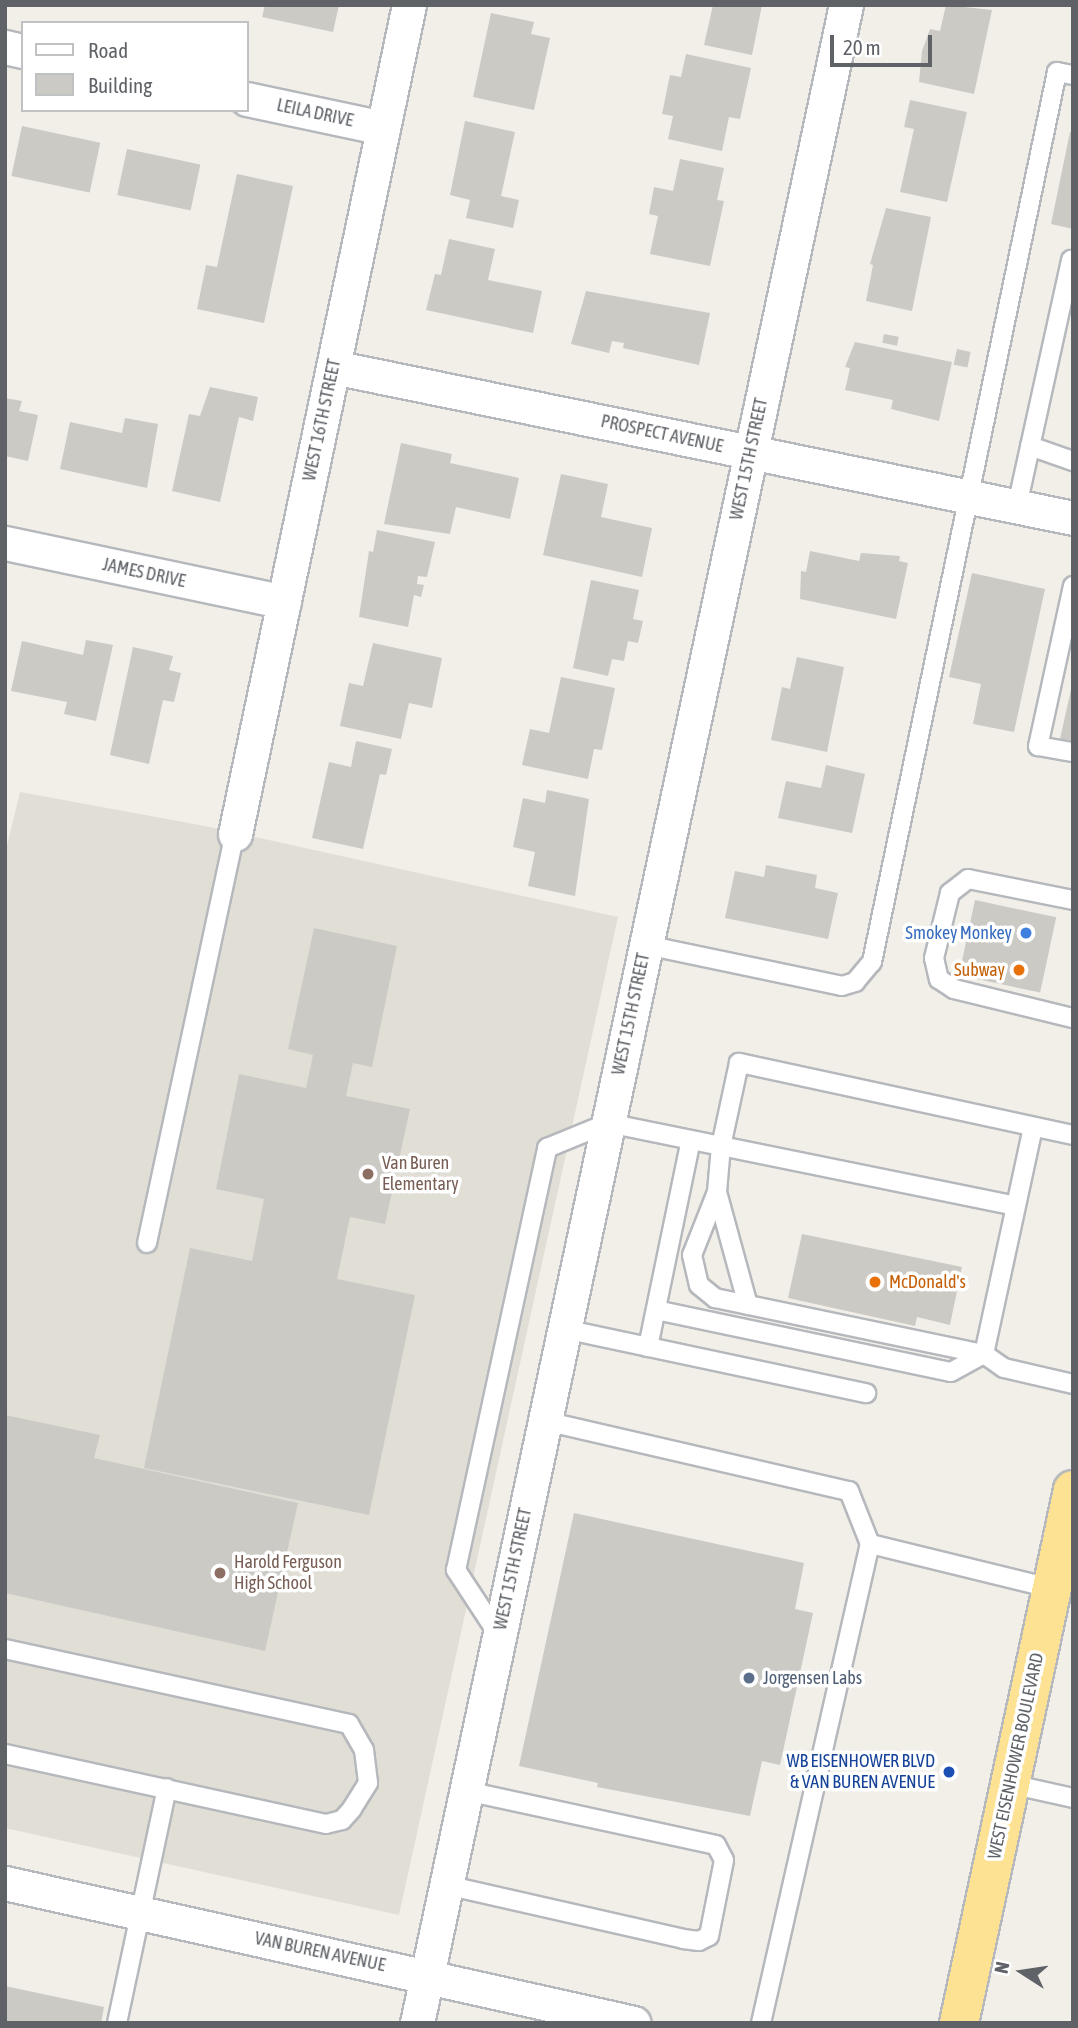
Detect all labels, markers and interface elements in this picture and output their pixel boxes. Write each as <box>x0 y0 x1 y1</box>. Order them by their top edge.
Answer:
legend <box>21 21 248 112</box>
scale bar <box>833 21 934 65</box>
text: 20 m <box>843 35 881 59</box>
text: Road <box>88 38 128 62</box>
text: Building <box>88 73 152 97</box>
street label: LEILA DRIVE <box>275 94 355 132</box>
street label: WEST 16TH STREET <box>299 357 345 483</box>
street label: WEST 15TH STREET <box>726 396 772 522</box>
street label: PROSPECT AVENUE <box>599 410 725 458</box>
street label: JAMES DRIVE <box>100 554 188 592</box>
place label: Smokey Monkey <box>905 922 1012 944</box>
marker: Smokey Monkey <box>1018 925 1034 941</box>
street label: WEST 15TH STREET <box>608 951 654 1077</box>
place label: Subway <box>954 959 1005 981</box>
marker: Subway <box>1011 962 1027 978</box>
place label: Van Buren Elementary <box>382 1153 459 1196</box>
marker: Van Buren Elementary <box>360 1166 376 1182</box>
place label: McDonald's <box>889 1271 966 1293</box>
marker: McDonald's <box>867 1274 883 1290</box>
street label: WEST 15TH STREET <box>490 1506 536 1632</box>
place label: Harold Ferguson High School <box>234 1552 342 1594</box>
marker: Harold Ferguson High School <box>212 1565 228 1581</box>
street label: WEST EISENHOWER BOULEVARD <box>984 1651 1048 1861</box>
place label: Jorgensen Labs <box>763 1667 862 1689</box>
marker: Jorgensen Labs <box>741 1670 757 1686</box>
place label: WB EISENHOWER BLVD & VAN BUREN AVENUE <box>786 1751 935 1794</box>
marker: WB EISENHOWER BLVD & VAN BUREN AVENUE <box>941 1764 957 1780</box>
street label: VAN BUREN AVENUE <box>253 1928 387 1976</box>
north arrow <box>987 1937 1057 2007</box>
text: N <box>990 1960 1013 1975</box>

